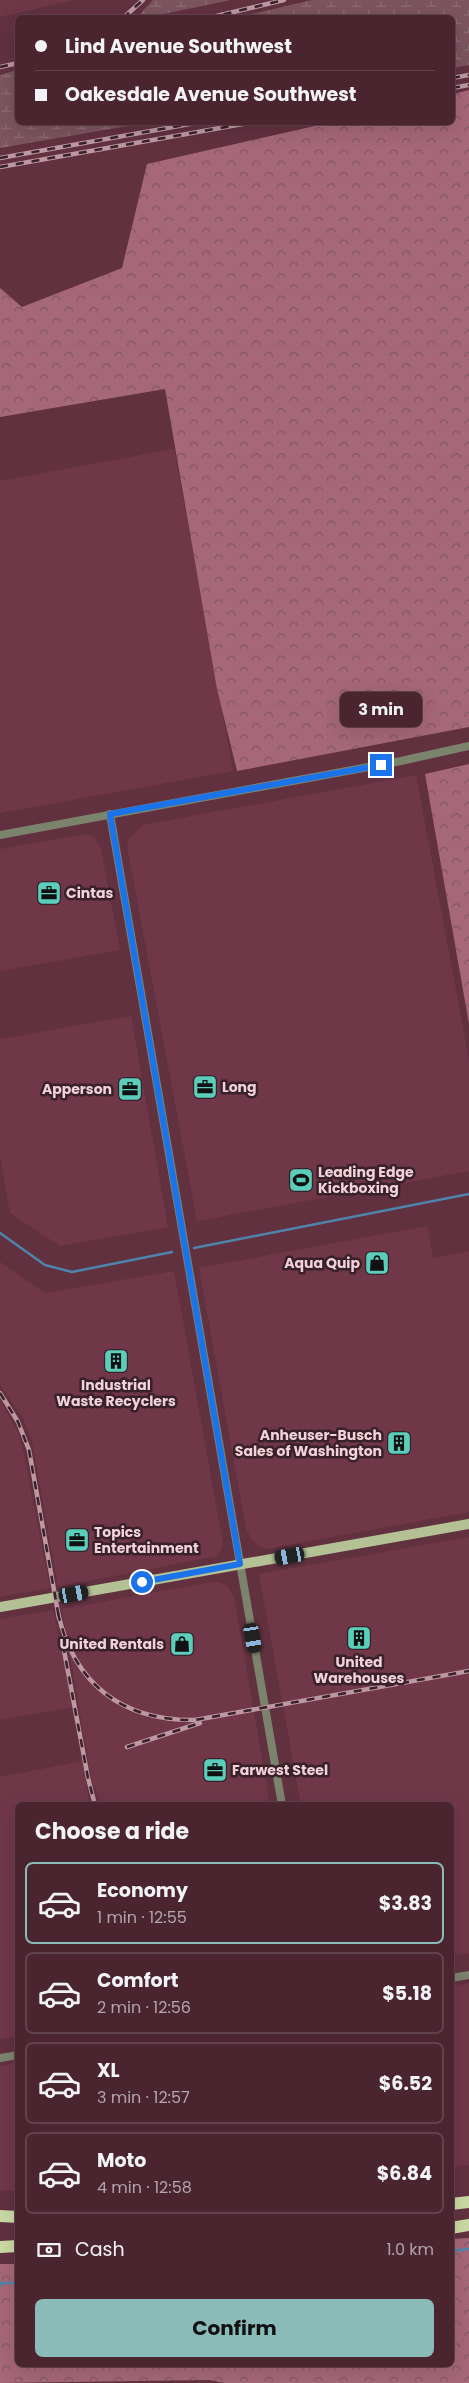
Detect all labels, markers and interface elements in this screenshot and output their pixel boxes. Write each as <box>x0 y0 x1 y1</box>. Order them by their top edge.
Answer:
text: Lind Avenue Southwest <box>65 33 292 60</box>
text: Oakesdale Avenue Southwest <box>65 81 357 108</box>
callout: 3 min <box>340 692 422 728</box>
text: 3 min <box>358 698 404 721</box>
route end <box>370 754 392 776</box>
office icon: Cintas <box>36 880 62 906</box>
place label: Cintas <box>66 883 113 903</box>
office icon: Long <box>192 1074 218 1100</box>
office icon: Apperson <box>117 1076 143 1102</box>
place label: Long <box>222 1077 257 1097</box>
place label: Apperson <box>42 1079 112 1099</box>
place label: Leading Edge Kickboxing <box>318 1162 414 1198</box>
sports icon: Leading Edge Kickboxing <box>288 1167 314 1193</box>
shop icon: Aqua Quip <box>364 1250 390 1276</box>
place label: Aqua Quip <box>284 1253 360 1273</box>
building icon: Industrial Waste Recyclers <box>103 1348 129 1374</box>
place label: Industrial Waste Recyclers <box>56 1375 176 1411</box>
place label: Anheuser-Busch Sales of Washington <box>235 1425 382 1461</box>
building icon: Anheuser-Busch Sales of Washington <box>386 1430 412 1456</box>
place label: Topics Entertainment <box>94 1522 199 1558</box>
office icon: Topics Entertainment <box>64 1527 90 1553</box>
car <box>273 1546 306 1566</box>
route start <box>131 1571 153 1593</box>
car <box>57 1584 90 1604</box>
car <box>243 1622 262 1654</box>
building icon: United Warehouses <box>346 1625 372 1651</box>
shop icon: United Rentals <box>169 1631 195 1657</box>
place label: United Rentals <box>59 1634 164 1654</box>
place label: United Warehouses <box>314 1652 405 1688</box>
office icon: Farwest Steel <box>202 1757 228 1783</box>
place label: Farwest Steel <box>232 1760 328 1780</box>
text: Choose a ride <box>35 1816 189 1847</box>
text: Economy <box>97 1877 188 1904</box>
icon: car <box>37 1881 82 1926</box>
text: $3.83 <box>379 1890 432 1917</box>
text: 1 min · 12:55 <box>97 1906 187 1929</box>
text: Comfort <box>97 1967 179 1994</box>
icon: car <box>37 1971 82 2016</box>
text: $5.18 <box>382 1980 432 2007</box>
text: 2 min · 12:56 <box>97 1996 191 2019</box>
text: XL <box>97 2057 120 2084</box>
icon: car <box>37 2061 82 2106</box>
text: $6.52 <box>379 2070 432 2097</box>
text: 3 min · 12:57 <box>97 2086 190 2109</box>
text: Moto <box>97 2147 146 2174</box>
icon: car <box>37 2151 82 2196</box>
text: $6.84 <box>377 2160 432 2187</box>
text: 4 min · 12:58 <box>97 2176 192 2199</box>
icon: cash <box>35 2236 63 2264</box>
text: Cash <box>75 2236 125 2263</box>
text: 1.0 km <box>386 2238 434 2261</box>
button: Confirm <box>35 2299 434 2357</box>

